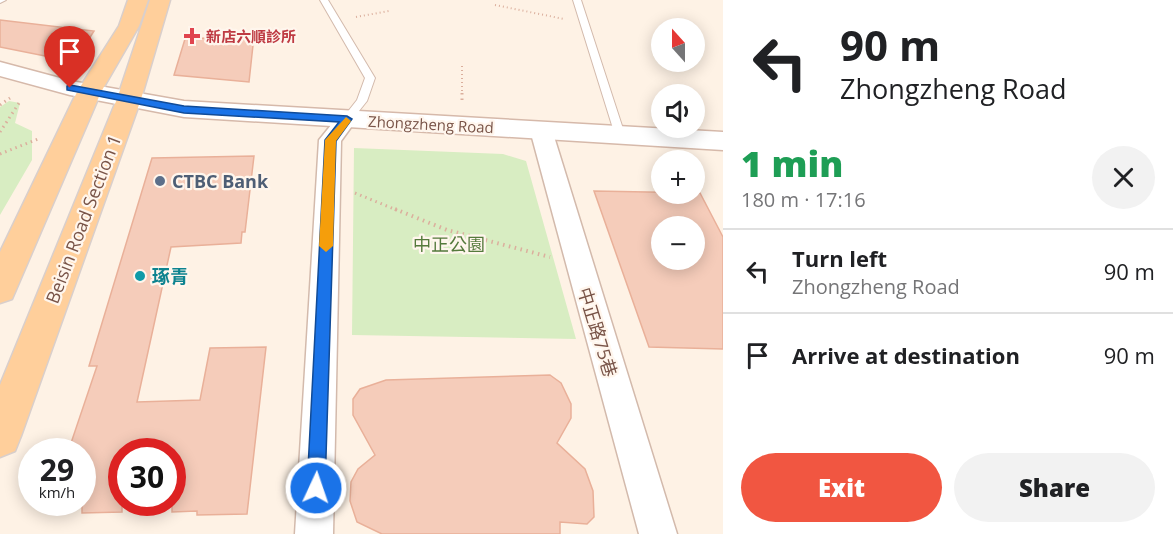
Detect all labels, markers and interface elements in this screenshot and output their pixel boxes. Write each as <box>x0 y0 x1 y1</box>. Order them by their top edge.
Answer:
text: 90 m <box>840 16 940 73</box>
north arrow <box>651 18 705 72</box>
map controls <box>651 18 705 270</box>
icon: left <box>741 24 819 102</box>
pin <box>44 26 95 88</box>
place label: 新店六順診所 <box>206 26 296 46</box>
marker: 新店六順診所 <box>183 27 201 45</box>
icon: arrive <box>53 35 86 68</box>
text: Zhongzheng Road <box>840 70 1067 107</box>
button: sound <box>651 84 705 138</box>
street label: Zhongzheng Road <box>368 111 494 137</box>
street label: Beisin Road Section 1 <box>40 131 126 307</box>
text: 1 min <box>741 139 843 188</box>
button: close <box>1092 146 1155 209</box>
button: + <box>651 150 705 204</box>
place label: CTBC Bank <box>172 169 269 193</box>
marker: CTBC Bank <box>153 174 167 188</box>
text: 180 m · 17:16 <box>741 186 866 213</box>
button: − <box>651 216 705 270</box>
park label: 中正公園 <box>413 232 485 256</box>
text: Turn left <box>792 243 887 273</box>
icon: left <box>741 255 774 288</box>
text: 90 m <box>1104 256 1155 286</box>
place label: 琢青 <box>152 264 188 288</box>
marker: 琢青 <box>133 269 147 283</box>
text: Zhongzheng Road <box>792 273 960 300</box>
street label: 中正路75巷 <box>573 284 623 380</box>
icon: arrive <box>741 339 774 372</box>
text: Arrive at destination <box>792 340 1020 370</box>
text: 90 m <box>1104 340 1155 370</box>
speed limit sign: 30 <box>108 438 186 516</box>
text: 29 <box>40 449 74 490</box>
button: Exit <box>741 453 942 522</box>
button: Share <box>954 453 1155 522</box>
position arrow <box>284 456 348 520</box>
text: km/h <box>39 482 75 502</box>

